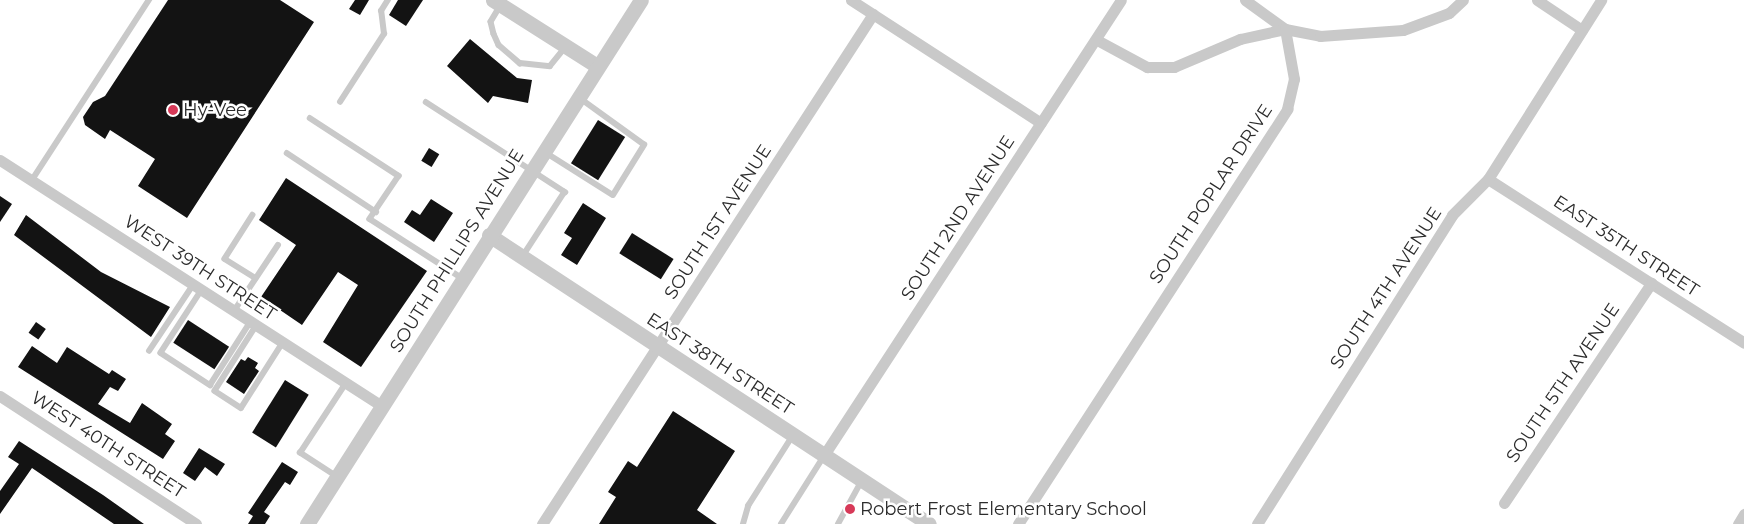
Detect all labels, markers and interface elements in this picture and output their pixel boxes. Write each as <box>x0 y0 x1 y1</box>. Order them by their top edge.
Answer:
place label: Hy-Vee <box>183 99 247 121</box>
street label: SOUTH POPLAR DRIVE <box>1145 100 1277 288</box>
marker: Hy-Vee <box>167 104 179 116</box>
street label: SOUTH 2ND AVENUE <box>897 132 1019 304</box>
street label: SOUTH 1ST AVENUE <box>660 141 776 303</box>
street label: SOUTH PHILLIPS AVENUE <box>385 145 529 357</box>
street label: EAST 35TH STREET <box>1549 191 1703 301</box>
street label: SOUTH 4TH AVENUE <box>1326 203 1446 373</box>
street label: WEST 39TH STREET <box>120 211 280 325</box>
street label: SOUTH 5TH AVENUE <box>1502 299 1624 467</box>
street label: EAST 38TH STREET <box>643 308 797 420</box>
street label: WEST 40TH STREET <box>27 387 189 503</box>
place label: Robert Frost Elementary School <box>860 498 1147 520</box>
marker: Robert Frost Elementary School <box>844 503 856 515</box>

